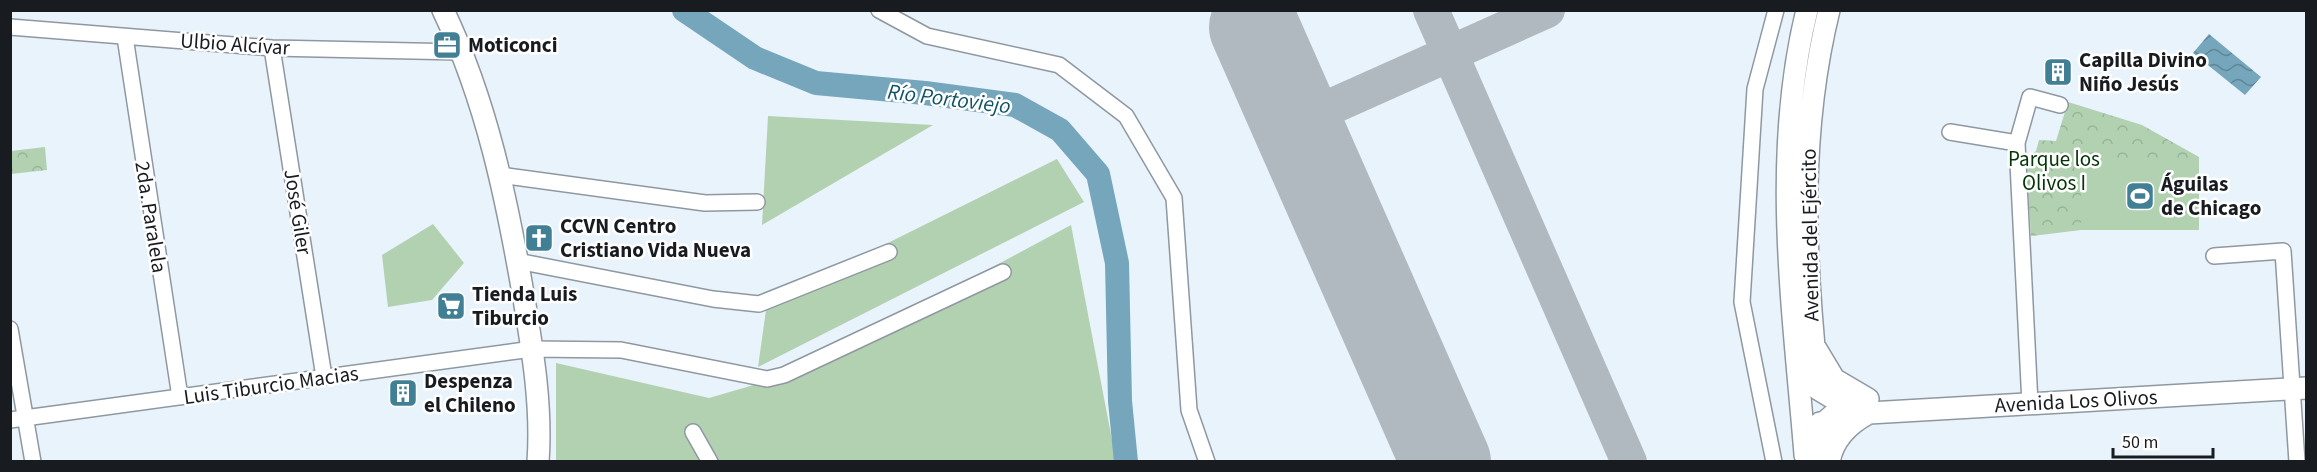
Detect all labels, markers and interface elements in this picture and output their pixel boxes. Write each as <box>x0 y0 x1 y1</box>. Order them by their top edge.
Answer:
street label: Ulbio Alcívar <box>179 25 292 63</box>
office icon: Moticonci <box>431 29 463 61</box>
place label: Moticonci <box>468 30 557 60</box>
place label: Capilla Divino Niño Jesús <box>2079 45 2207 99</box>
building icon: Capilla Divino Niño Jesús <box>2042 56 2074 88</box>
water label: Río Portoviejo <box>886 76 1012 122</box>
park label: Parque los Olivos I <box>2008 144 2100 198</box>
street label: Avenida del Ejército <box>1793 148 1827 322</box>
street label: 2da. Paralela <box>127 159 175 275</box>
street label: José Giler <box>276 167 320 258</box>
place label: Águilas de Chicago <box>2160 169 2261 223</box>
sports icon: Águilas de Chicago <box>2124 180 2156 212</box>
place label: CCVN Centro Cristiano Vida Nueva <box>560 211 751 265</box>
church icon: CCVN Centro Cristiano Vida Nueva <box>523 222 555 254</box>
place label: Tienda Luis Tiburcio <box>472 279 577 333</box>
supermarket icon: Tienda Luis Tiburcio <box>435 290 467 322</box>
street label: Luis Tiburcio Macias <box>182 358 361 412</box>
place label: Despenza el Chileno <box>424 366 516 420</box>
building icon: Despenza el Chileno <box>387 377 419 409</box>
street label: Avenida Los Olivos <box>1994 382 2158 420</box>
scale bar <box>2113 421 2214 459</box>
text: 50 m <box>2122 430 2158 455</box>

